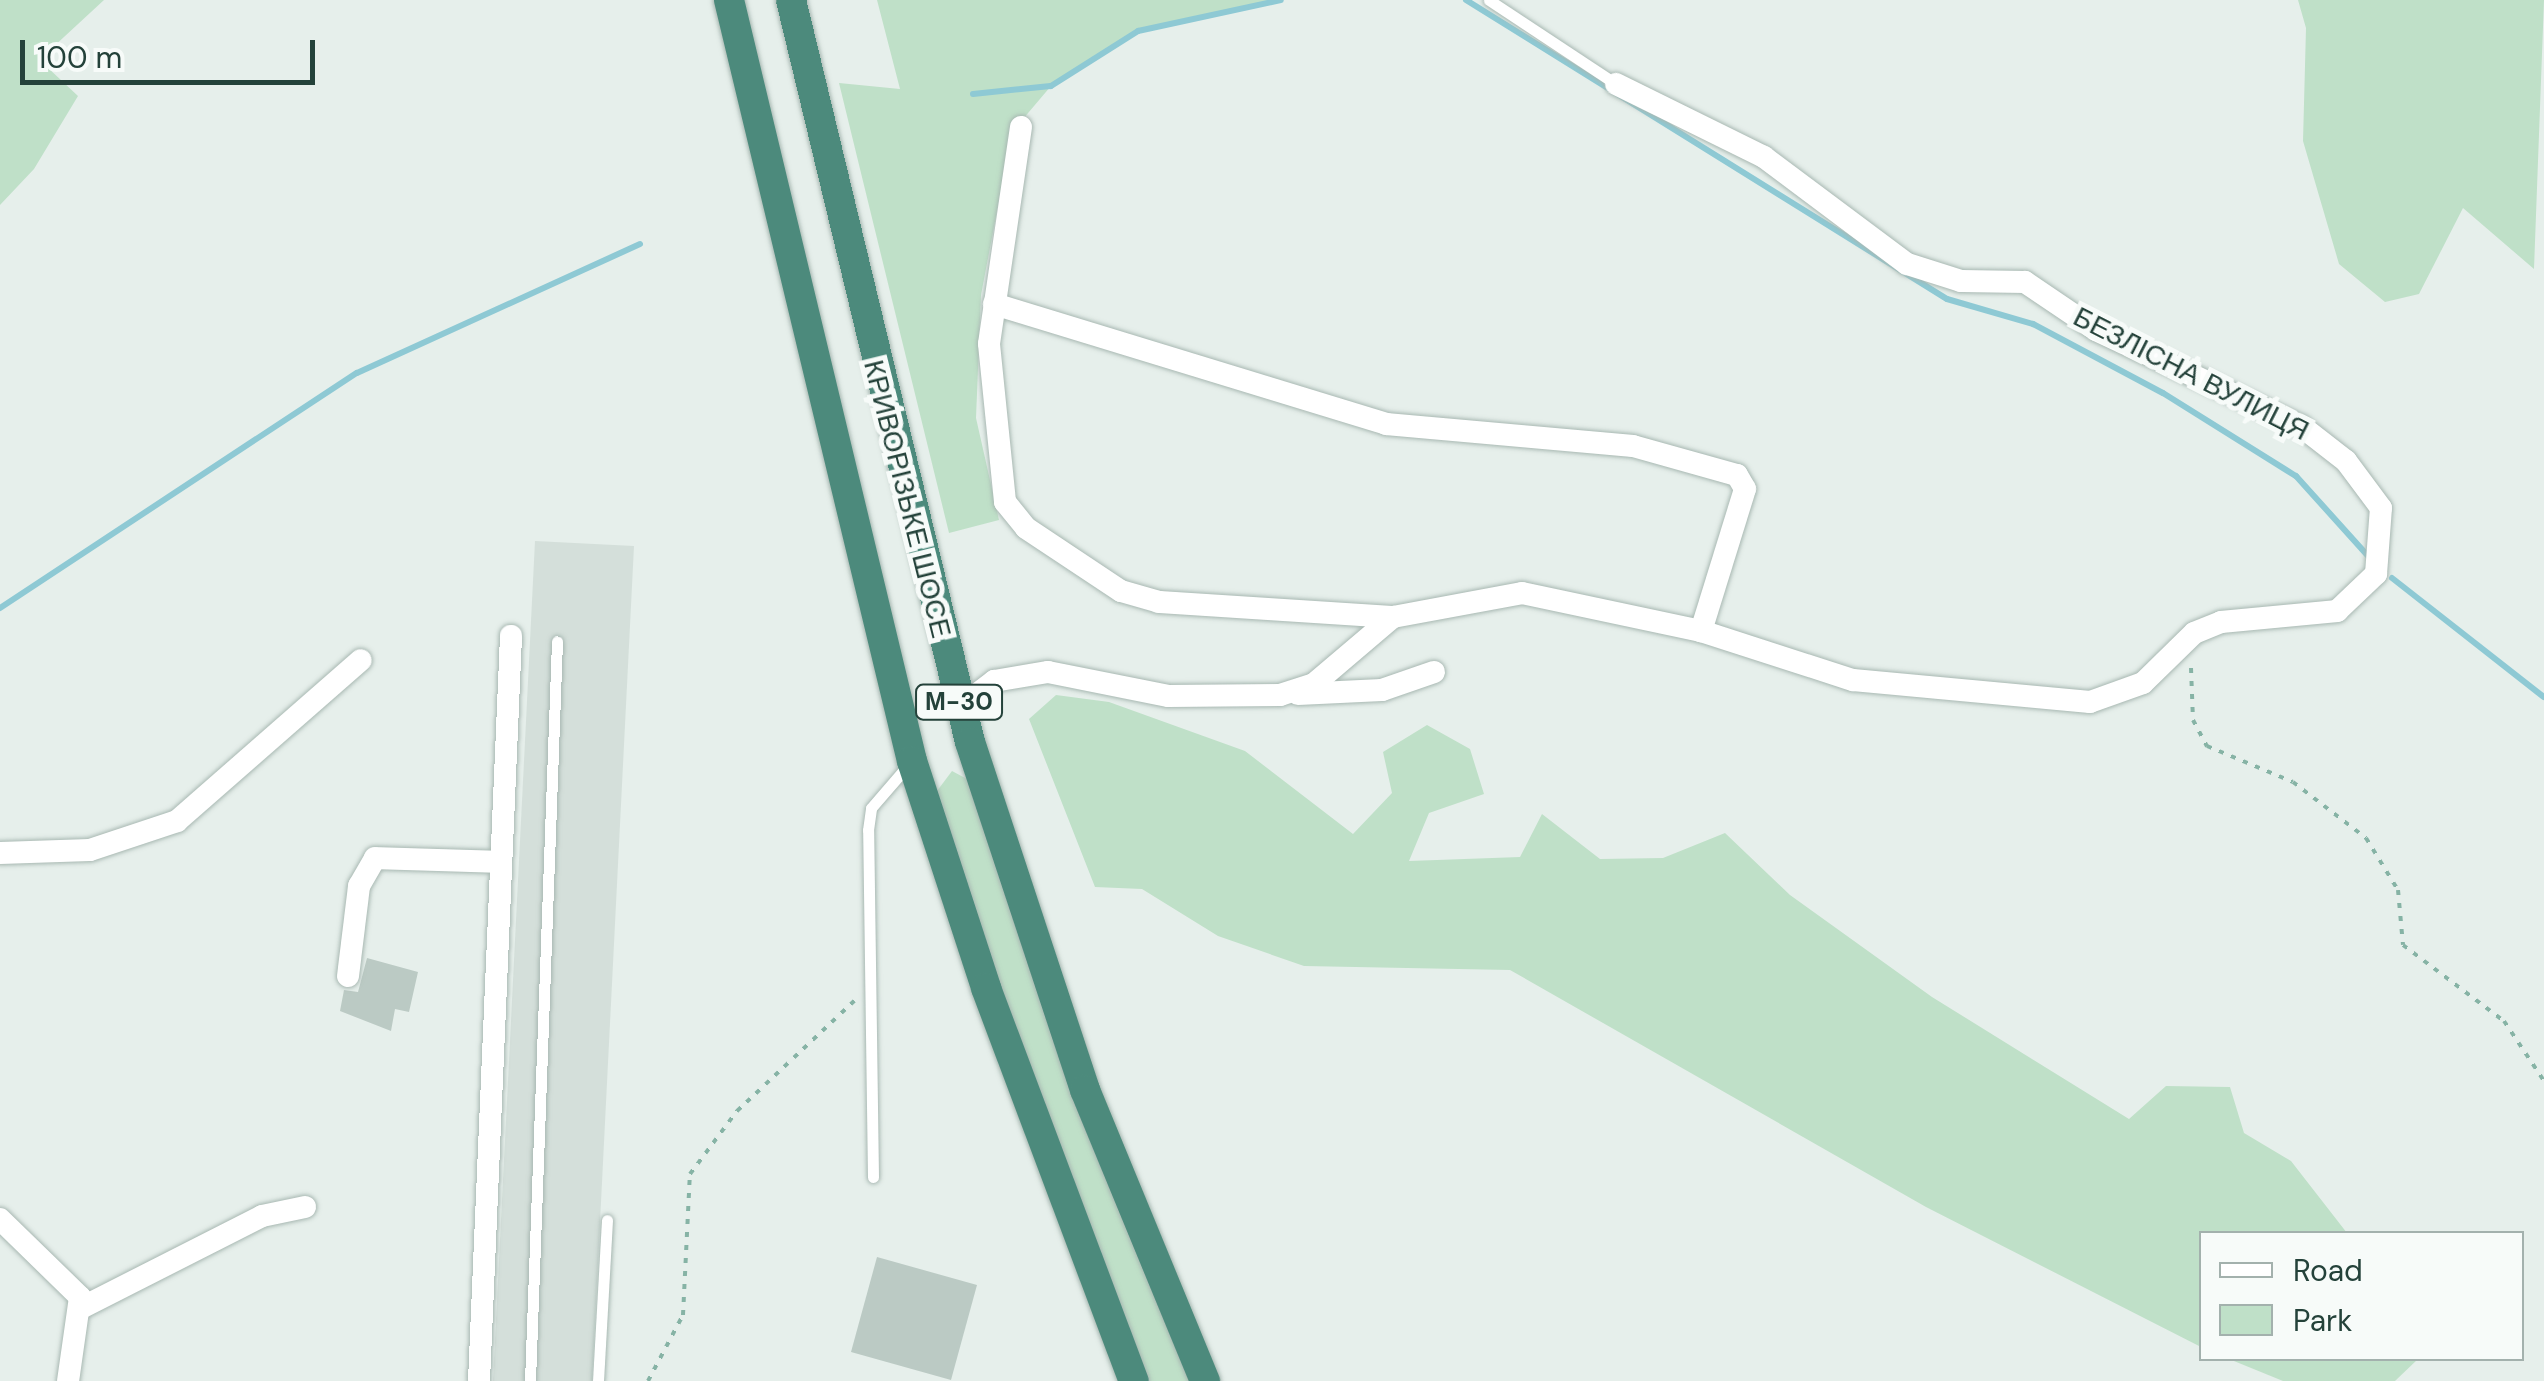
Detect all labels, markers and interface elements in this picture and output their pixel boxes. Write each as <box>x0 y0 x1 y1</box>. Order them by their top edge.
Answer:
scale bar <box>25 20 320 82</box>
text: 100 m <box>37 38 122 77</box>
street label: БЕЗЛІСНА ВУЛИЦЯ <box>2068 300 2314 448</box>
street label: КРИВОРІЗЬКЕ ШОСЕ <box>856 357 958 641</box>
road number: М-30 <box>914 682 1004 722</box>
legend <box>2199 1231 2524 1361</box>
text: Road <box>2293 1251 2363 1290</box>
text: Park <box>2293 1301 2352 1340</box>

